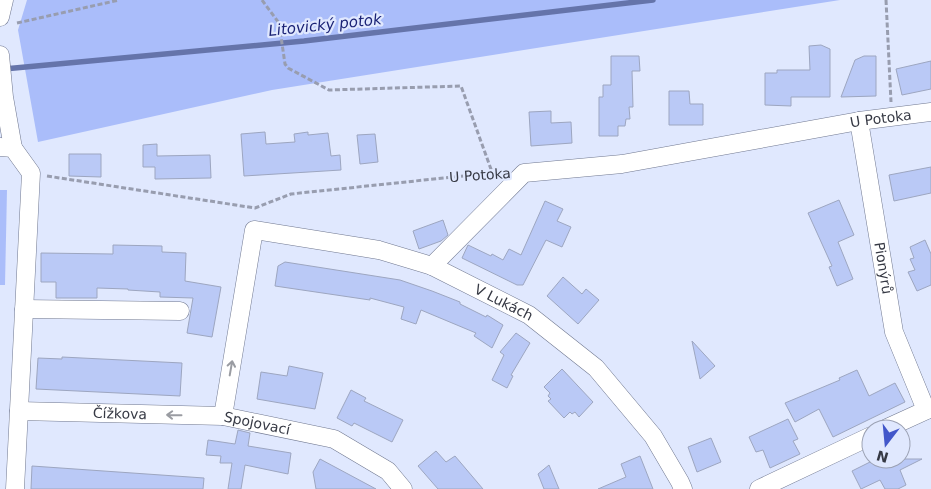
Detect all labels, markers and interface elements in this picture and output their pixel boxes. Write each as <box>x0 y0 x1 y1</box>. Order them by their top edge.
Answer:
water label: Litovický potok <box>268 10 384 40</box>
street label: U Potoka <box>849 107 912 130</box>
street label: U Potoka <box>449 165 511 185</box>
street label: Pionýrů <box>871 241 896 295</box>
street label: V Lukách <box>472 281 536 324</box>
one-way arrow <box>226 360 236 376</box>
street label: Čížkova <box>93 404 147 422</box>
street label: Spojovací <box>223 408 293 438</box>
one-way arrow <box>166 410 182 419</box>
north arrow <box>861 419 911 469</box>
text: N <box>875 447 890 466</box>

